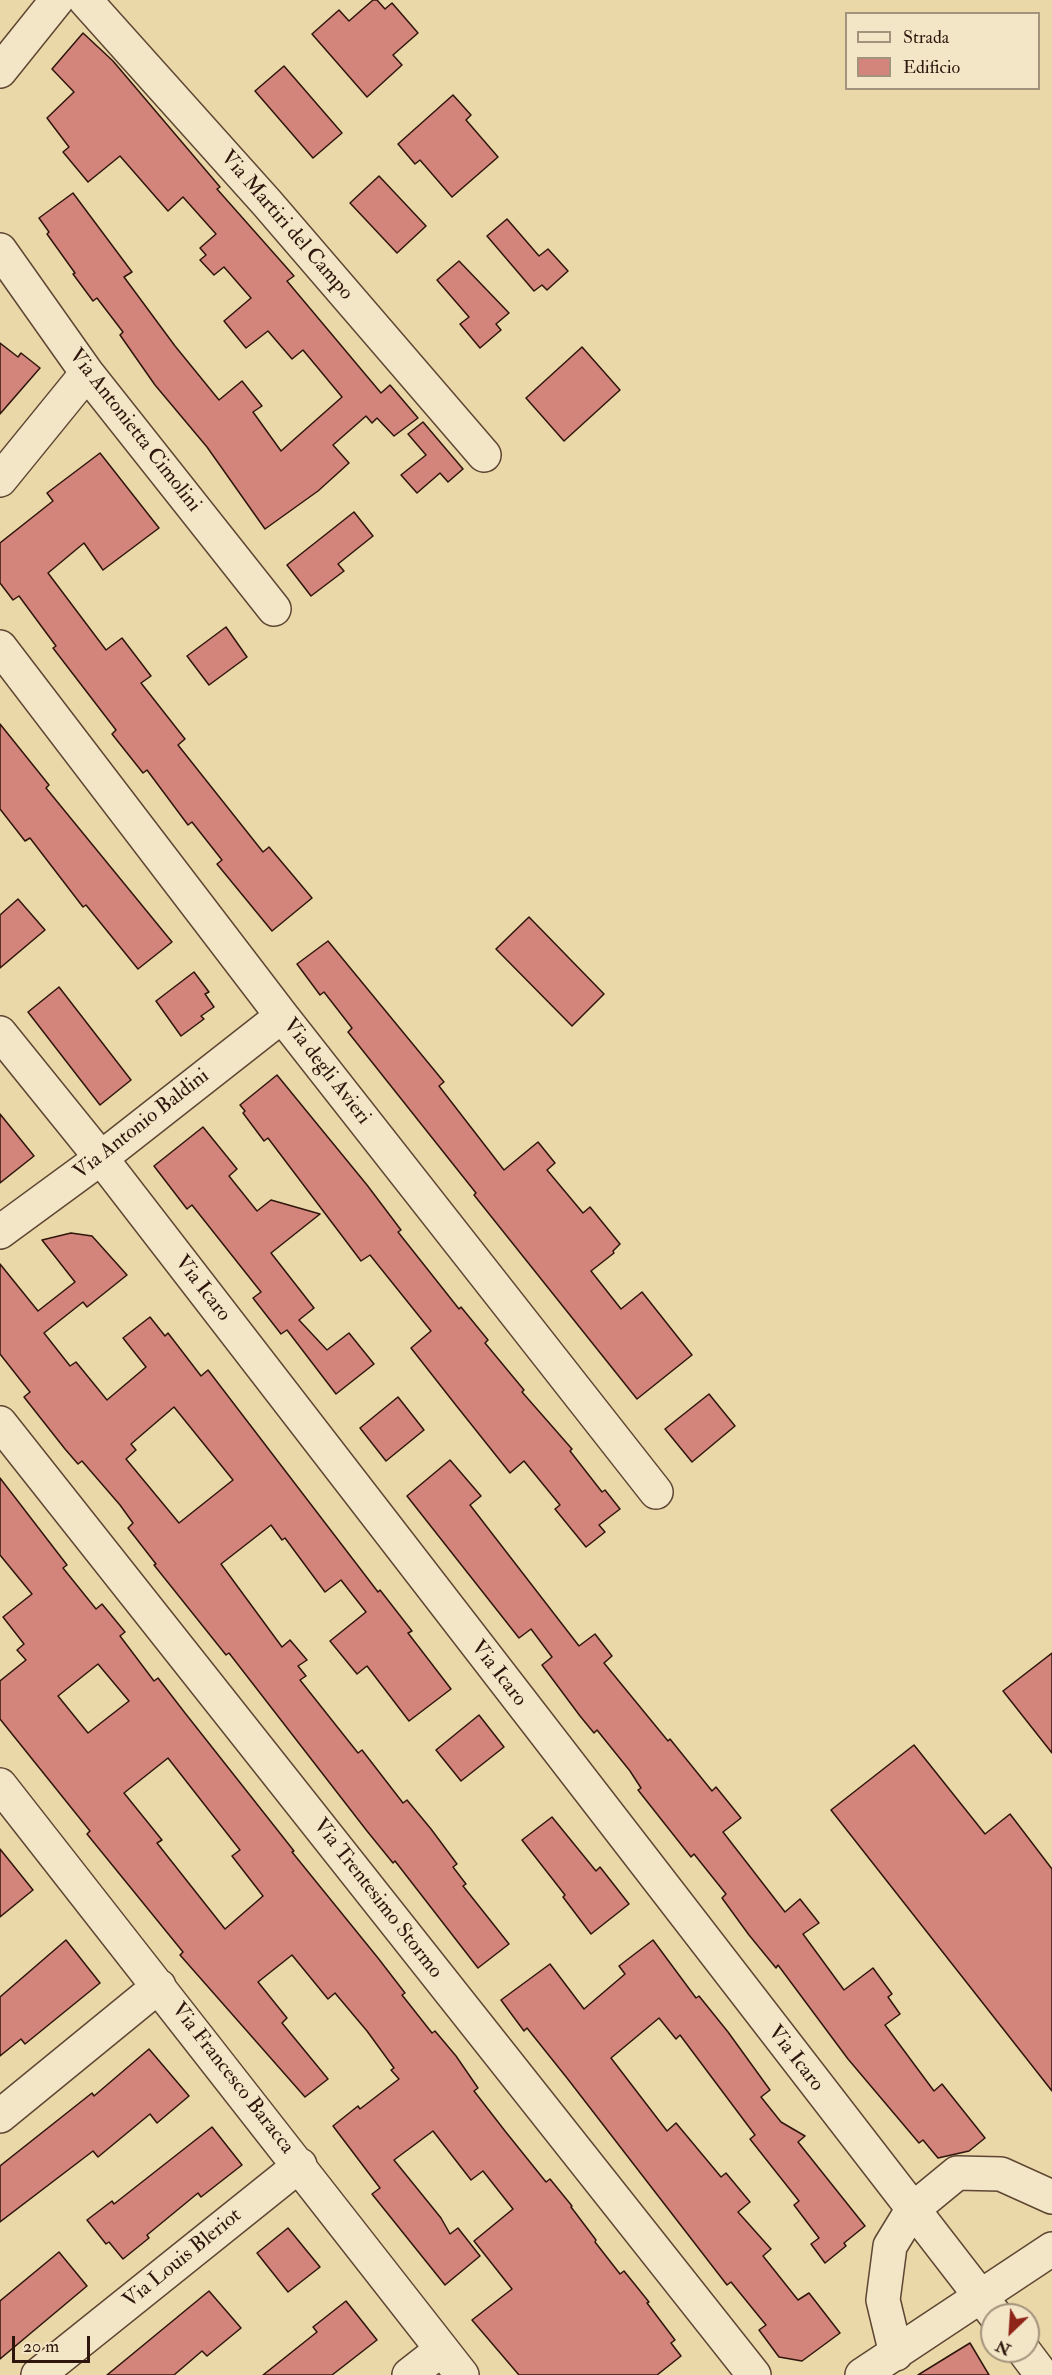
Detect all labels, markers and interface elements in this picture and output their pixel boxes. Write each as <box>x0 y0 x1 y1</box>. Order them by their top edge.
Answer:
legend <box>845 12 1040 90</box>
text: Strada <box>903 26 949 49</box>
text: Edificio <box>903 56 960 79</box>
street label: Via Martiri del Campo <box>214 146 358 306</box>
street label: Via Antonietta Cimolini <box>62 344 206 518</box>
street label: Via degli Avieri <box>277 1014 375 1130</box>
street label: Via Antonio Baldini <box>69 1064 215 1186</box>
street label: Via Icaro <box>168 1251 236 1327</box>
street label: Via Icaro <box>464 1636 532 1712</box>
street label: Via Trentesimo Stormo <box>307 1814 447 1984</box>
street label: Via Francesco Baracca <box>165 1998 299 2160</box>
street label: Via Icaro <box>761 2021 829 2097</box>
street label: Via Louis Bleriot <box>119 2204 247 2314</box>
north arrow <box>980 2303 1040 2363</box>
scale bar <box>15 2324 93 2362</box>
text: 20 m <box>23 2335 59 2358</box>
text: N <box>993 2335 1014 2360</box>

